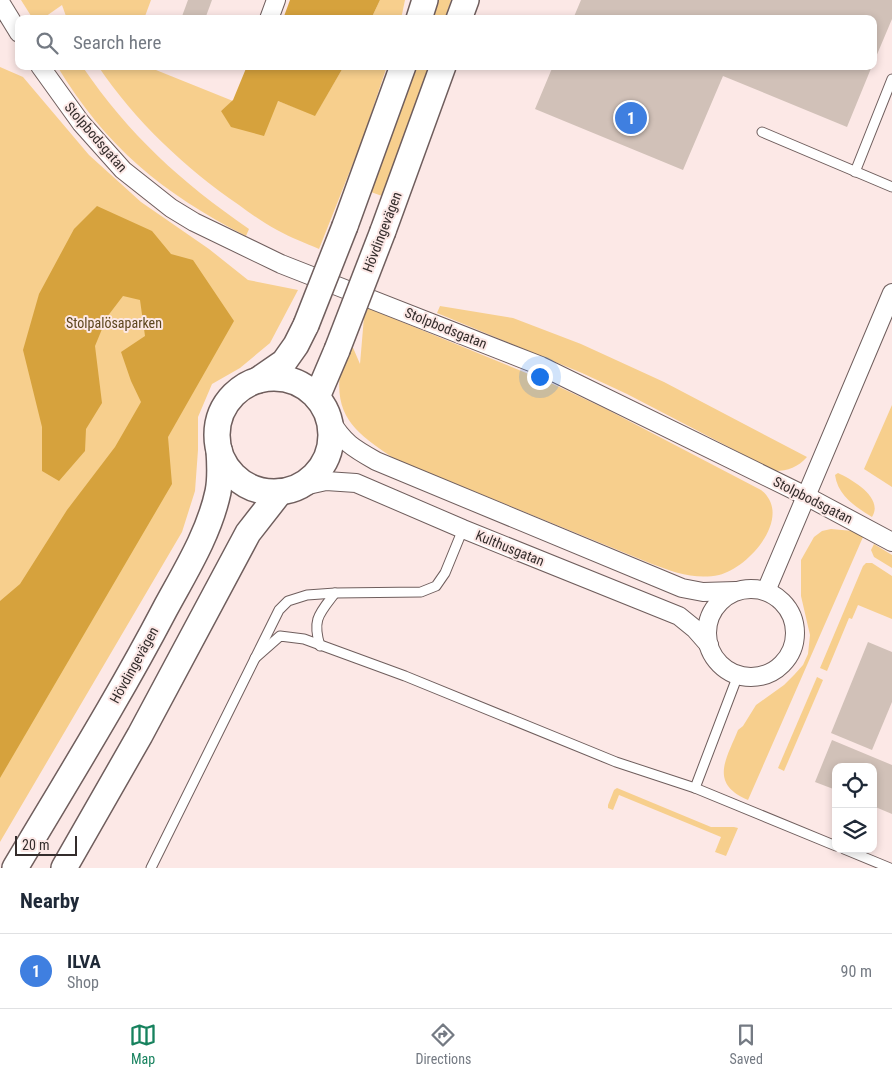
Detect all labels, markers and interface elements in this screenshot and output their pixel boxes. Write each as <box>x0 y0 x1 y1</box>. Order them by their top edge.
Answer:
search box <box>15 15 877 70</box>
icon: search <box>33 29 61 57</box>
text: Search here <box>73 31 161 54</box>
street label: Stolpbodsgatan <box>61 99 131 175</box>
pin: 1 <box>615 99 647 137</box>
street label: Hövdingevägen <box>359 190 405 274</box>
street label: Stolpbodsgatan <box>403 304 489 352</box>
park label: Stolpalösaparken <box>66 315 162 331</box>
your location <box>527 364 553 390</box>
street label: Stolpbodsgatan <box>771 473 855 527</box>
street label: Kulthusgatan <box>473 527 547 569</box>
street label: Hövdingevägen <box>106 624 162 706</box>
map controls <box>832 763 877 853</box>
button: locate <box>832 763 877 808</box>
button: layers <box>832 808 877 853</box>
scale bar <box>15 833 78 856</box>
text: 20 m <box>22 837 50 853</box>
text: Nearby <box>20 889 79 913</box>
text: ILVA <box>67 950 101 973</box>
text: 1 <box>32 962 40 981</box>
text: 90 m <box>840 962 872 981</box>
text: Shop <box>67 973 99 992</box>
tab: Map <box>129 1021 157 1067</box>
tab: Directions <box>415 1021 471 1067</box>
tab: Saved <box>730 1021 763 1067</box>

